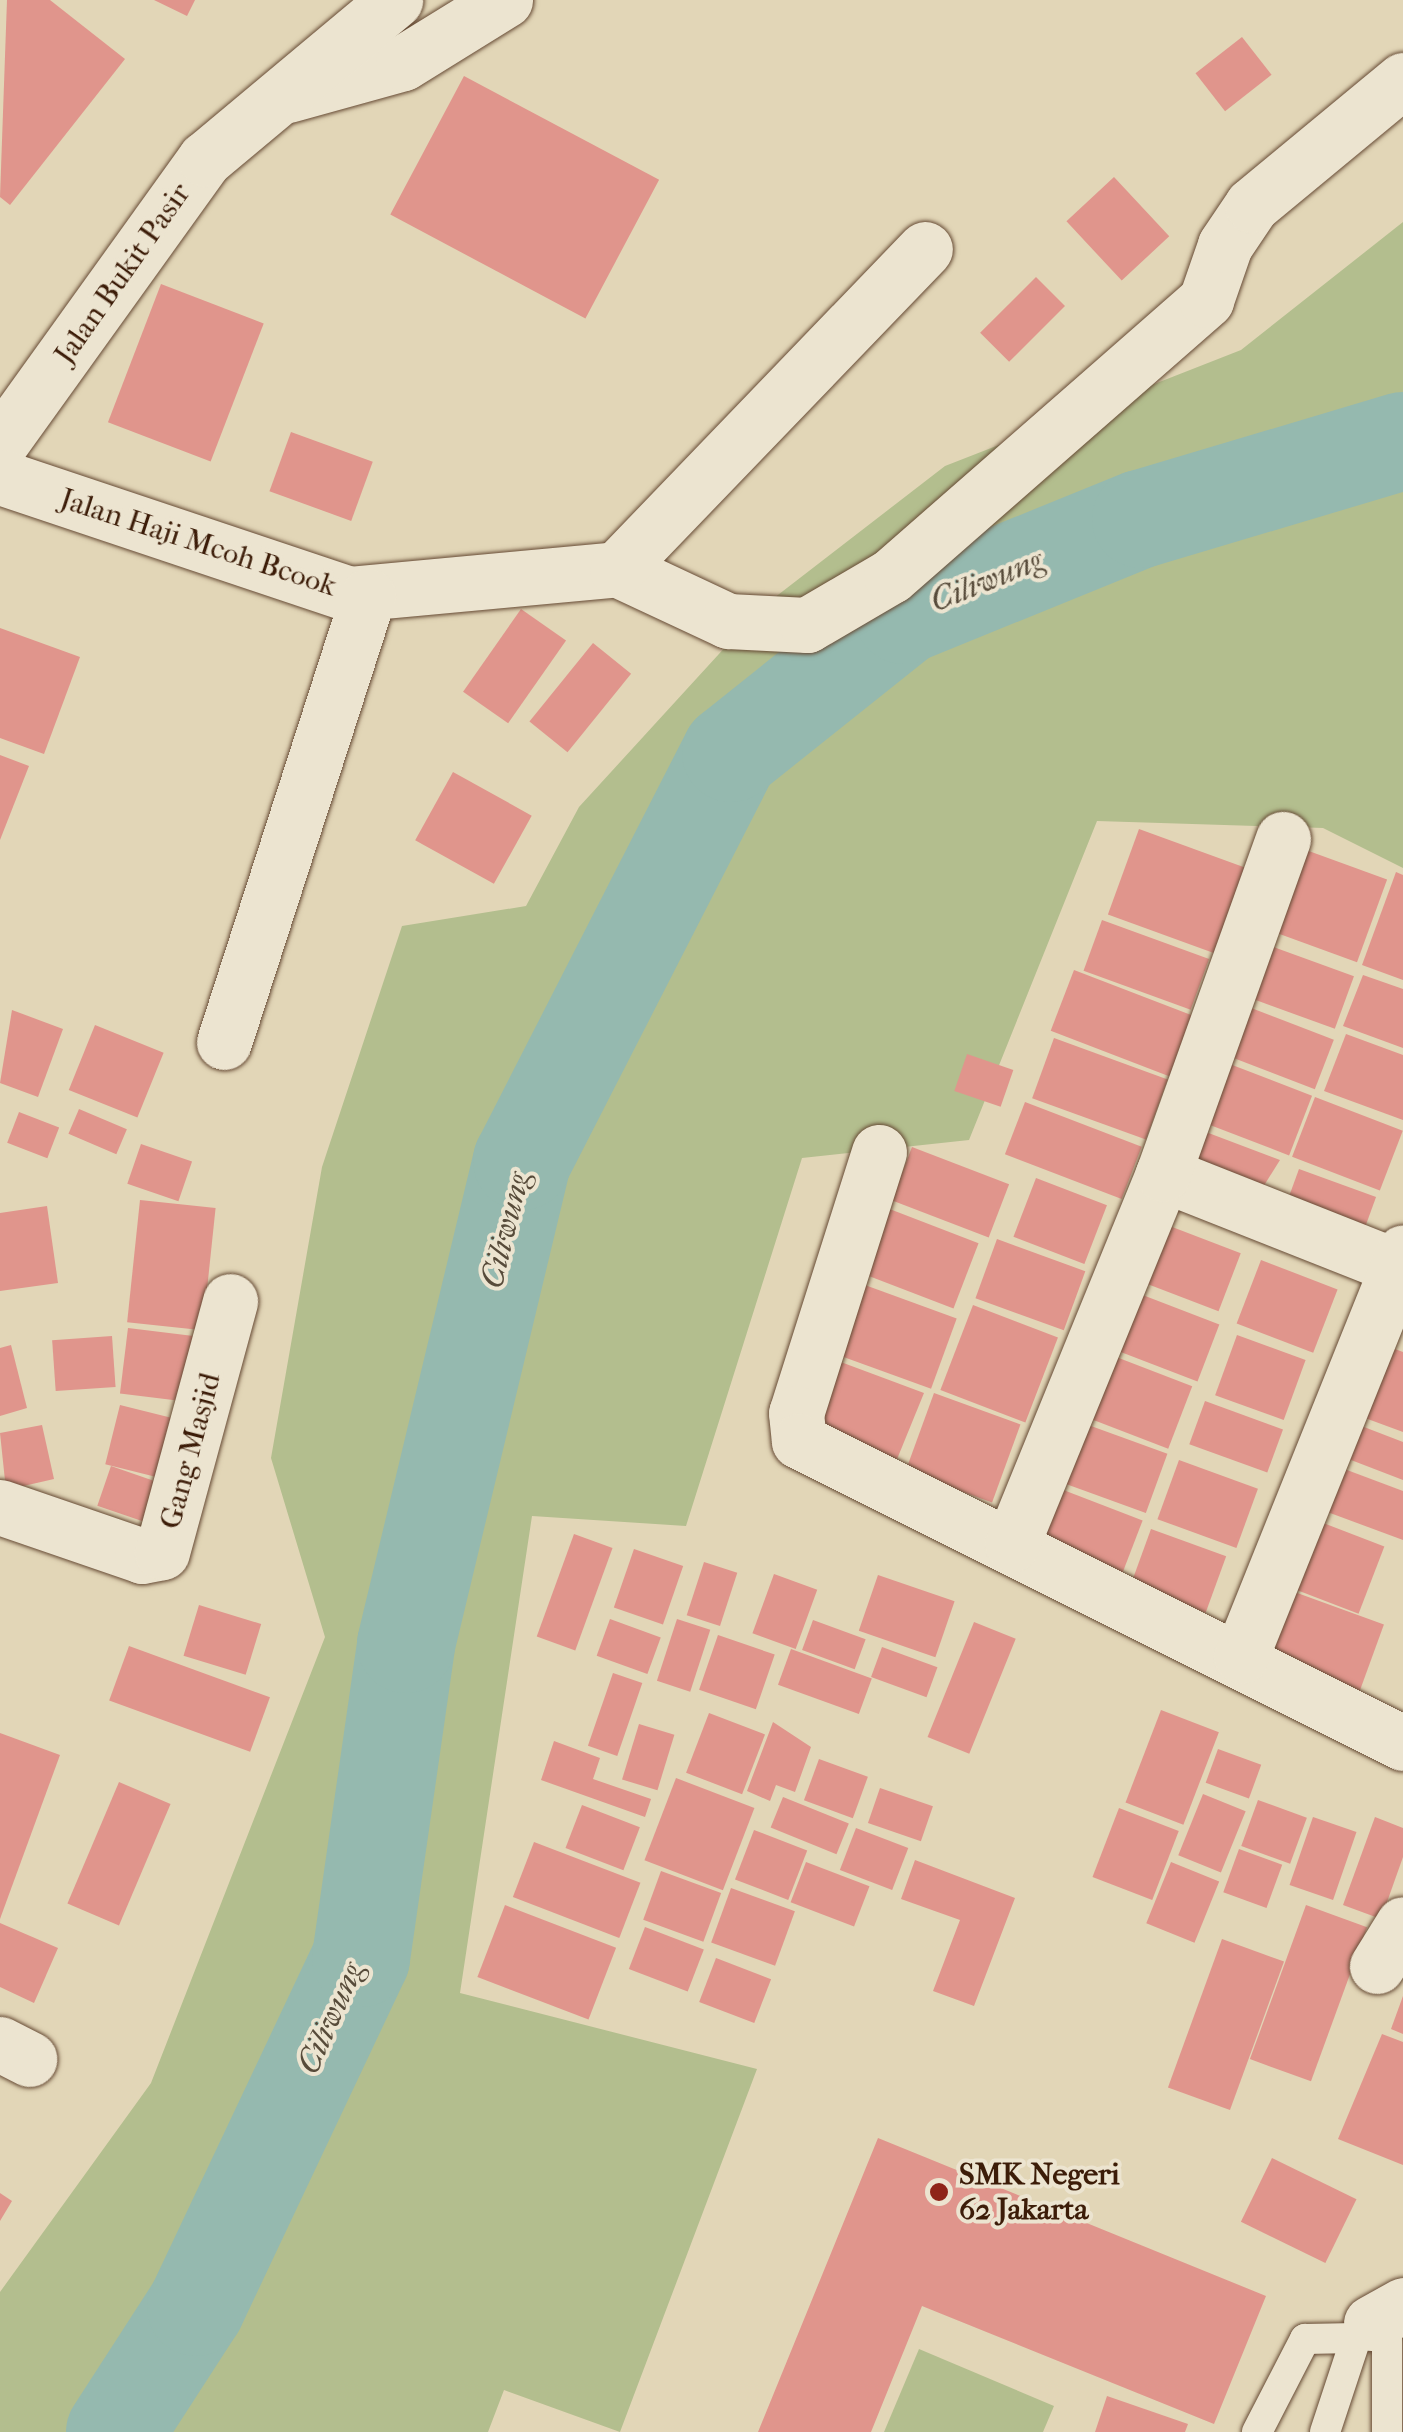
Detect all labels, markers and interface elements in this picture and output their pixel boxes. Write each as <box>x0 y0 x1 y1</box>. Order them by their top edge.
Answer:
street label: Jalan Bukit Pasir <box>47 177 199 371</box>
street label: Jalan Haji Mcoh Bcook <box>55 481 341 605</box>
water label: Ciliwung <box>925 541 1049 621</box>
water label: Ciliwung <box>473 1168 539 1292</box>
street label: Gang Masjid <box>153 1369 229 1533</box>
water label: Ciliwung <box>289 1956 373 2080</box>
place label: SMK Negeri 62 Jakarta <box>959 2157 1120 2228</box>
marker: SMK Negeri 62 Jakarta <box>928 2181 950 2203</box>

